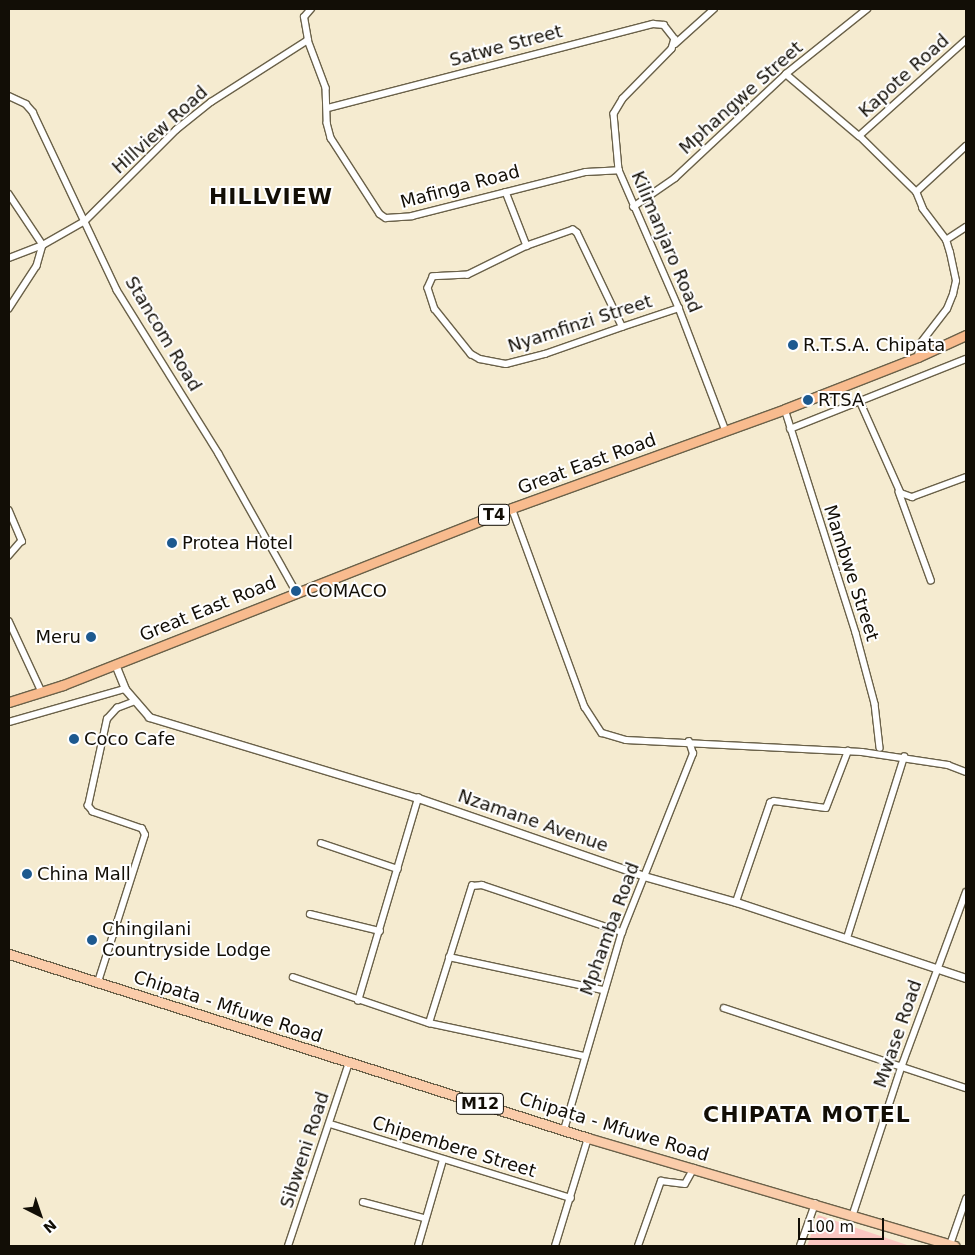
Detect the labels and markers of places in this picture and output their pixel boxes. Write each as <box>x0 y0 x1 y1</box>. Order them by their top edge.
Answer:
place label: R.T.S.A. Chipata <box>803 334 945 356</box>
marker: R.T.S.A. Chipata <box>787 339 799 351</box>
place label: RTSA <box>818 389 864 411</box>
marker: RTSA <box>802 394 814 406</box>
place label: Protea Hotel <box>182 532 293 554</box>
marker: Protea Hotel <box>166 537 178 549</box>
place label: COMACO <box>306 580 387 602</box>
marker: COMACO <box>290 585 302 597</box>
place label: Meru <box>36 626 81 648</box>
marker: Meru <box>85 631 97 643</box>
place label: Coco Cafe <box>84 728 175 750</box>
marker: Coco Cafe <box>68 733 80 745</box>
place label: China Mall <box>37 863 131 885</box>
marker: China Mall <box>21 868 33 880</box>
place label: Chingilani Countryside Lodge <box>102 919 271 962</box>
marker: Chingilani Countryside Lodge <box>86 934 98 946</box>

